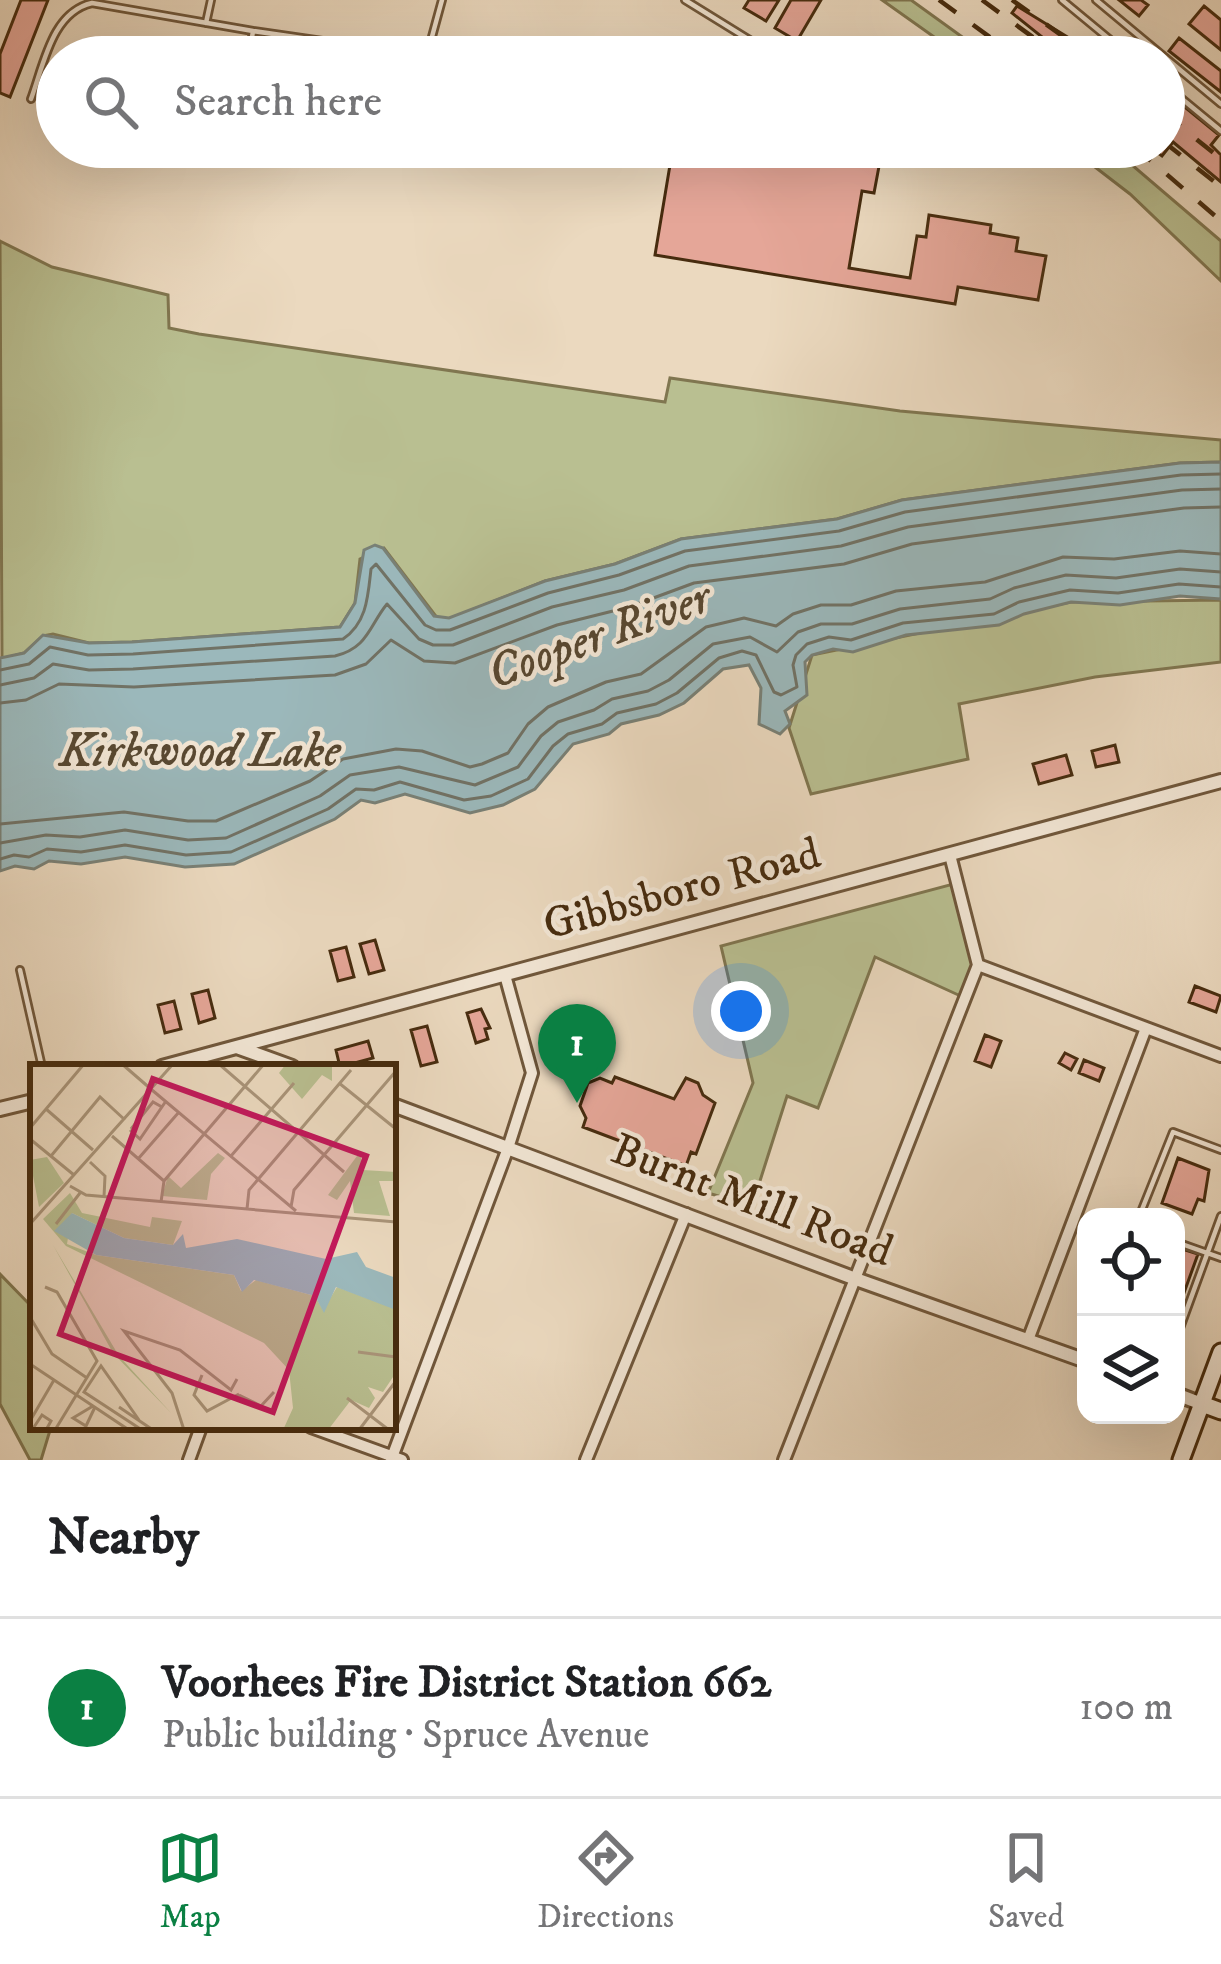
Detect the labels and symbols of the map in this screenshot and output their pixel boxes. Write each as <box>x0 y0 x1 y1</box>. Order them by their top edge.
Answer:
water label: Cooper River <box>479 567 722 704</box>
water label: Kirkwood Lake <box>57 722 342 782</box>
street label: Gibbsboro Road <box>537 826 827 954</box>
your location <box>711 981 771 1041</box>
pin: 1 <box>538 1004 616 1103</box>
inset map <box>30 1064 396 1430</box>
street label: Burnt Mill Road <box>603 1122 901 1281</box>

